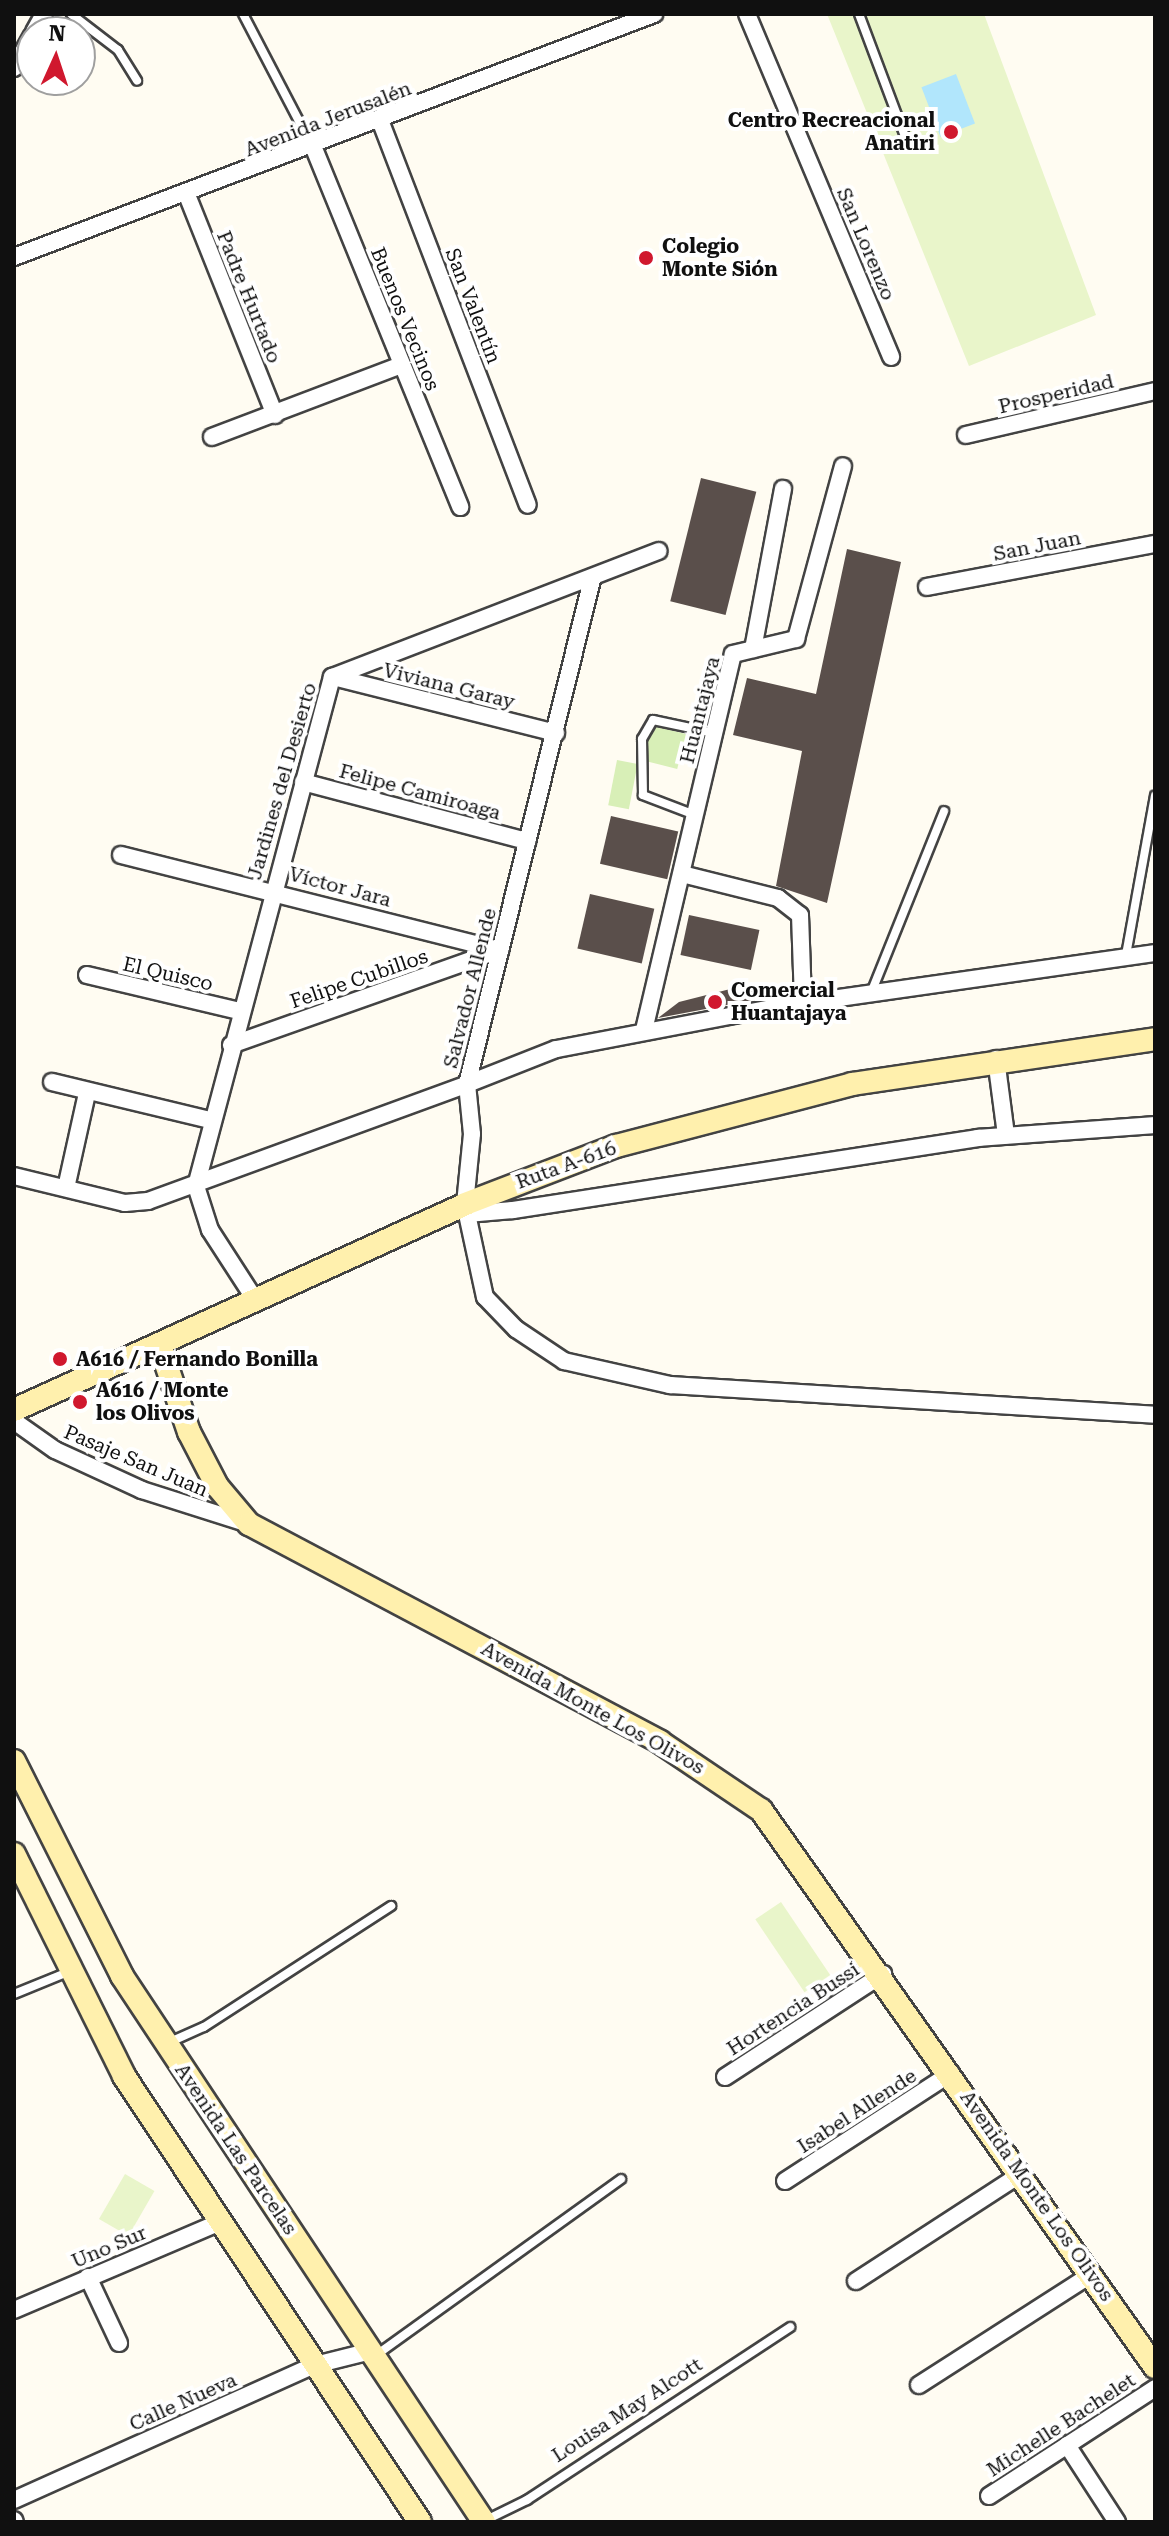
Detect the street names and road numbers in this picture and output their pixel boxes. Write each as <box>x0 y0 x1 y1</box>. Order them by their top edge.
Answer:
street label: Avenida Jerusalén <box>241 76 415 162</box>
street label: San Lorenzo <box>832 184 900 304</box>
street label: Padre Hurtado <box>212 227 286 367</box>
street label: Buenos Vecinos <box>365 244 445 394</box>
street label: San Valentín <box>440 245 506 367</box>
street label: Prosperidad <box>996 369 1116 419</box>
street label: San Juan <box>991 526 1083 566</box>
street label: Huantajaya <box>675 654 725 766</box>
street label: Viviana Garay <box>381 658 517 714</box>
street label: Jardines del Desierto <box>242 680 322 882</box>
street label: Felipe Camiroaga <box>337 759 503 825</box>
street label: Víctor Jara <box>286 862 394 912</box>
street label: Salvador Allende <box>439 905 501 1071</box>
street label: Felipe Cubillos <box>287 944 431 1014</box>
street label: El Quisco <box>121 952 215 996</box>
street label: Ruta A-616 <box>513 1136 619 1194</box>
street label: Pasaje San Juan <box>60 1420 212 1502</box>
street label: Avenida Monte Los Olivos <box>477 1637 709 1779</box>
street label: Hortencia Bussi <box>722 1957 864 2061</box>
street label: Avenida Las Parcelas <box>170 2059 302 2239</box>
street label: Isabel Allende <box>793 2064 921 2158</box>
street label: Avenida Monte Los Olivos <box>955 2086 1119 2306</box>
street label: Uno Sur <box>68 2221 150 2273</box>
street label: Louisa May Alcott <box>547 2353 707 2467</box>
street label: Calle Nueva <box>126 2368 240 2436</box>
street label: Michelle Bachelet <box>982 2368 1140 2482</box>

